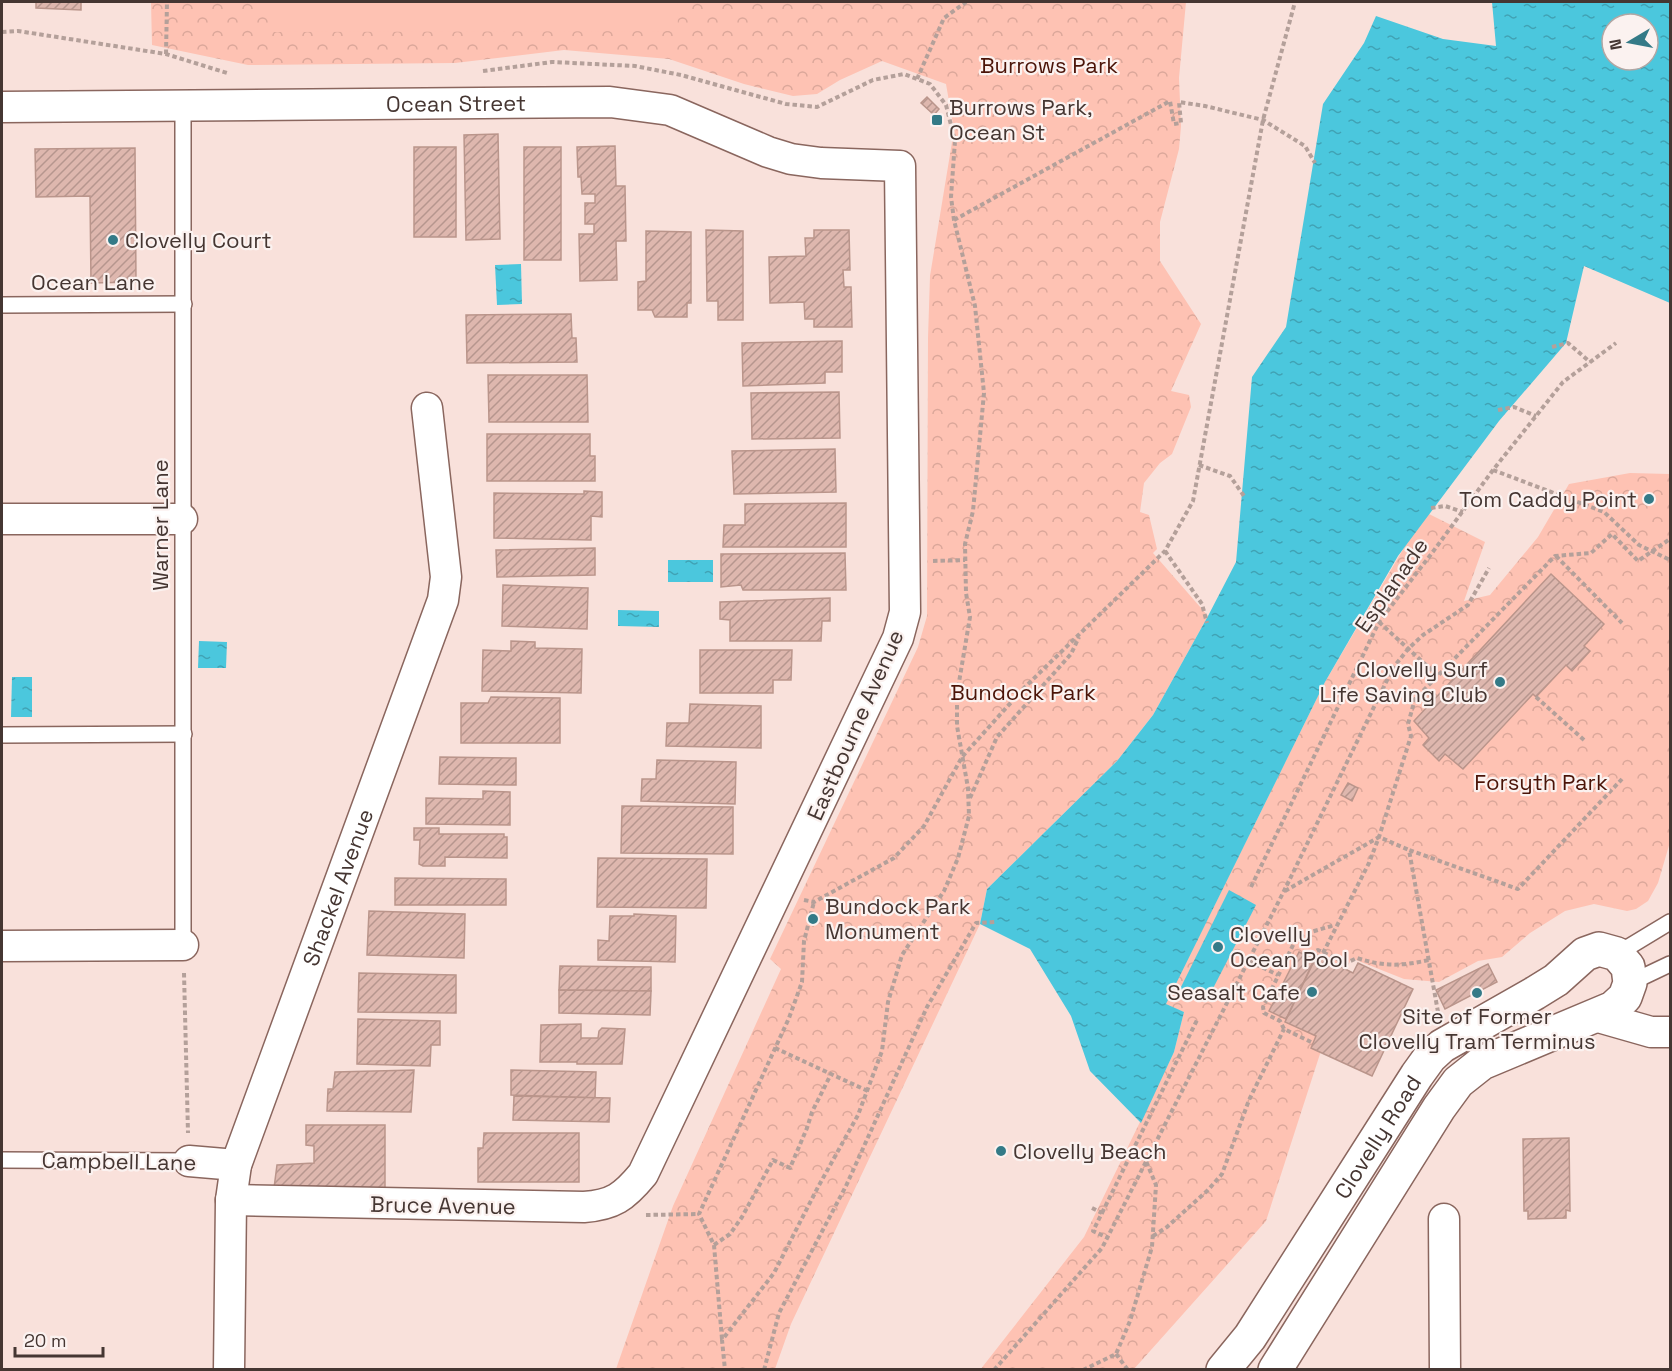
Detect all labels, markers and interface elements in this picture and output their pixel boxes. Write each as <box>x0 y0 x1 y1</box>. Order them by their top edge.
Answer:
north arrow <box>1600 12 1660 72</box>
text: N <box>1604 37 1627 52</box>
park label: Burrows Park <box>980 51 1118 79</box>
street label: Ocean Street <box>386 89 526 118</box>
place label: Burrows Park, Ocean St <box>949 93 1093 146</box>
marker: Burrows Park, Ocean St <box>930 113 944 127</box>
place label: Clovelly Court <box>125 226 272 254</box>
marker: Clovelly Court <box>106 233 120 247</box>
street label: Ocean Lane <box>31 268 155 296</box>
street label: Warner Lane <box>146 459 174 591</box>
place label: Tom Caddy Point <box>1459 485 1637 513</box>
marker: Tom Caddy Point <box>1642 492 1656 506</box>
street label: Esplanade <box>1348 532 1434 638</box>
street label: Eastbourne Avenue <box>800 625 910 825</box>
place label: Clovelly Surf Life Saving Club <box>1320 655 1488 708</box>
marker: Clovelly Surf Life Saving Club <box>1493 675 1507 689</box>
park label: Bundock Park <box>950 678 1096 706</box>
park label: Forsyth Park <box>1474 768 1608 796</box>
street label: Shackel Avenue <box>296 805 379 970</box>
place label: Bundock Park Monument <box>825 892 971 945</box>
marker: Bundock Park Monument <box>806 912 820 926</box>
place label: Clovelly Ocean Pool <box>1230 920 1348 973</box>
marker: Clovelly Ocean Pool <box>1211 940 1225 954</box>
place label: Seasalt Cafe <box>1167 978 1300 1006</box>
marker: Seasalt Cafe <box>1305 985 1319 999</box>
marker: Site of Former Clovelly Tram Terminus <box>1470 986 1484 1000</box>
place label: Site of Former Clovelly Tram Terminus <box>1359 1002 1596 1055</box>
street label: Clovelly Road <box>1328 1070 1427 1204</box>
place label: Clovelly Beach <box>1013 1137 1167 1165</box>
marker: Clovelly Beach <box>994 1144 1008 1158</box>
street label: Campbell Lane <box>41 1146 197 1176</box>
street label: Bruce Avenue <box>370 1190 516 1220</box>
scale bar <box>15 1320 104 1358</box>
text: 20 m <box>24 1329 67 1352</box>

